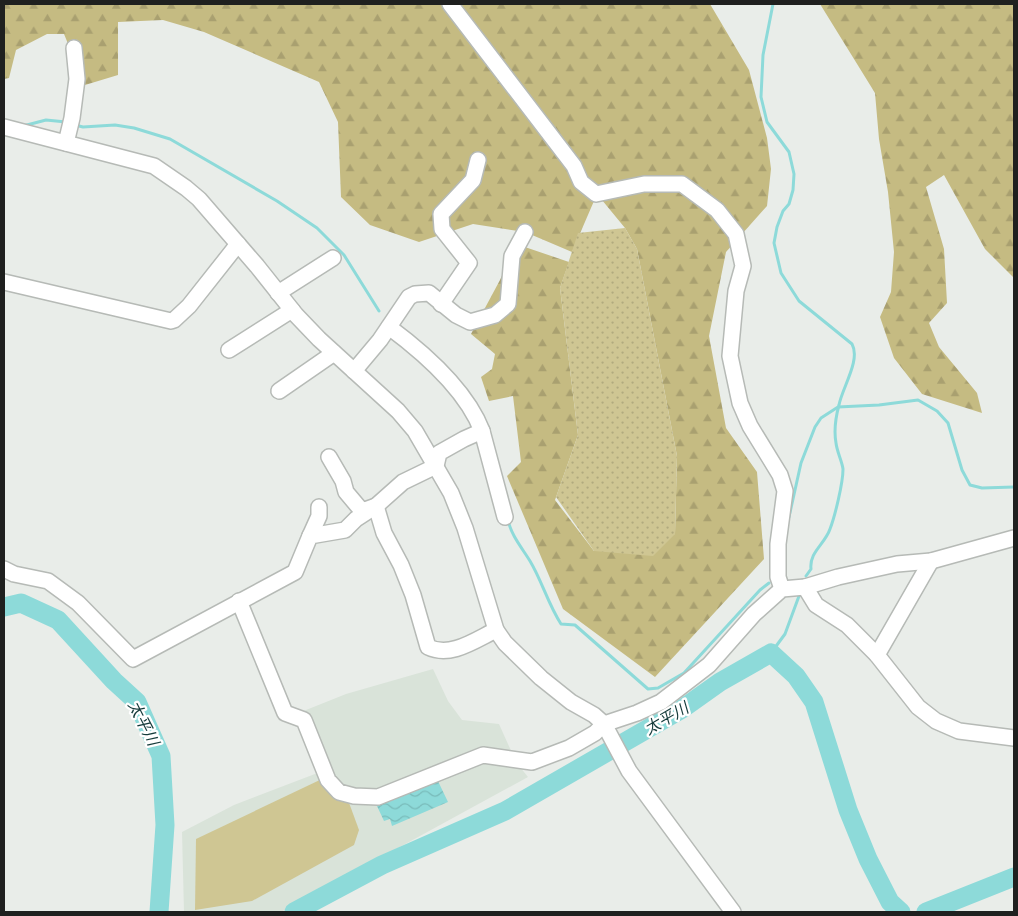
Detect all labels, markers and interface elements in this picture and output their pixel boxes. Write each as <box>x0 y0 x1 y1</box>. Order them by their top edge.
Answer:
water label: 太平川 <box>640 696 693 738</box>
water label: 太平川 <box>125 697 165 750</box>

